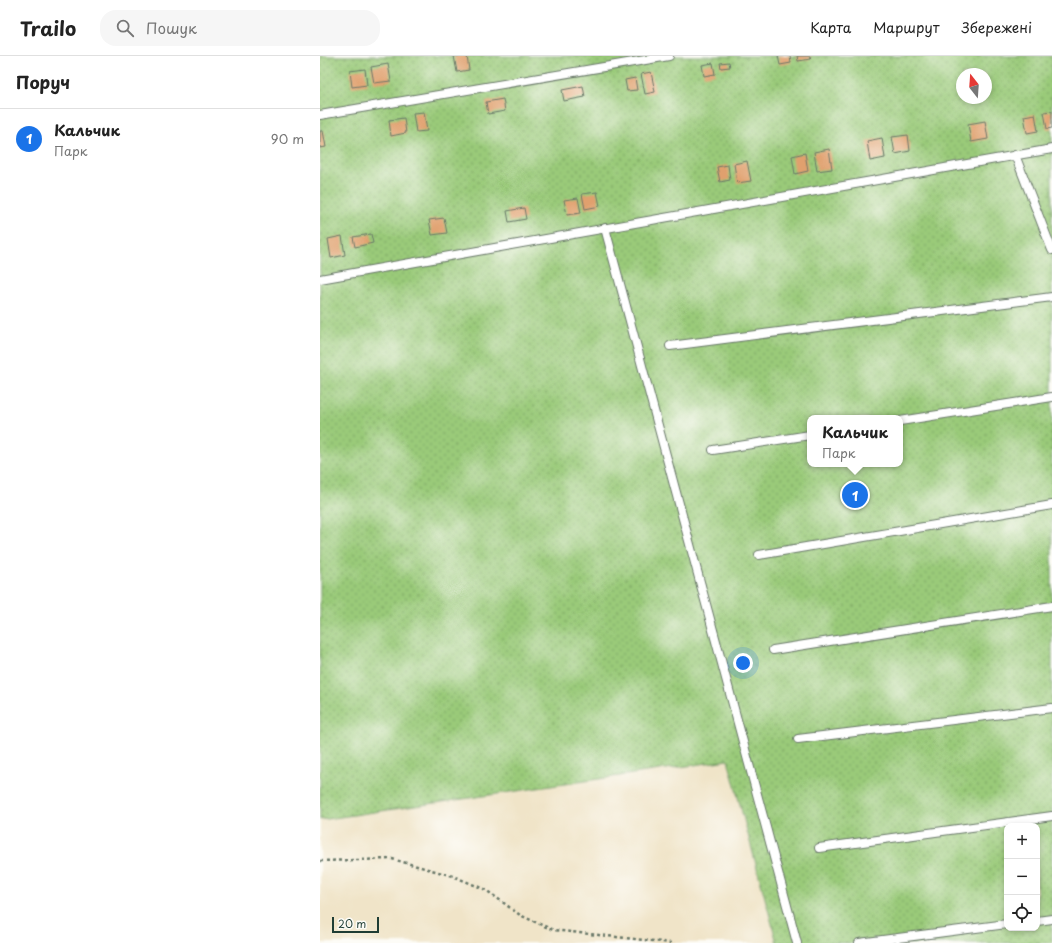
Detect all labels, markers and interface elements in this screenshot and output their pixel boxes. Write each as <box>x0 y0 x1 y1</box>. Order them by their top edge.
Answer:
search box <box>100 10 380 46</box>
text: Trailo <box>20 14 76 42</box>
text: Пошук <box>146 16 197 39</box>
icon: search <box>114 17 136 39</box>
text: Карта <box>810 17 851 38</box>
text: Маршрут <box>873 17 940 38</box>
text: Збережені <box>962 17 1032 38</box>
north arrow <box>956 68 992 104</box>
text: Поруч <box>16 69 70 95</box>
text: Кальчик <box>54 118 120 141</box>
text: 1 <box>26 129 32 148</box>
text: 90 m <box>271 129 304 148</box>
text: Парк <box>54 141 88 160</box>
popup <box>807 415 903 467</box>
text: Кальчик <box>822 420 888 443</box>
text: Парк <box>822 443 856 462</box>
pin: 1 <box>842 480 868 510</box>
your location <box>733 653 753 673</box>
map controls <box>1004 823 1040 931</box>
button: + <box>1004 823 1040 859</box>
button: − <box>1004 859 1040 895</box>
button: locate <box>1004 895 1040 931</box>
scale bar <box>332 915 379 934</box>
text: 20 m <box>338 915 366 932</box>

